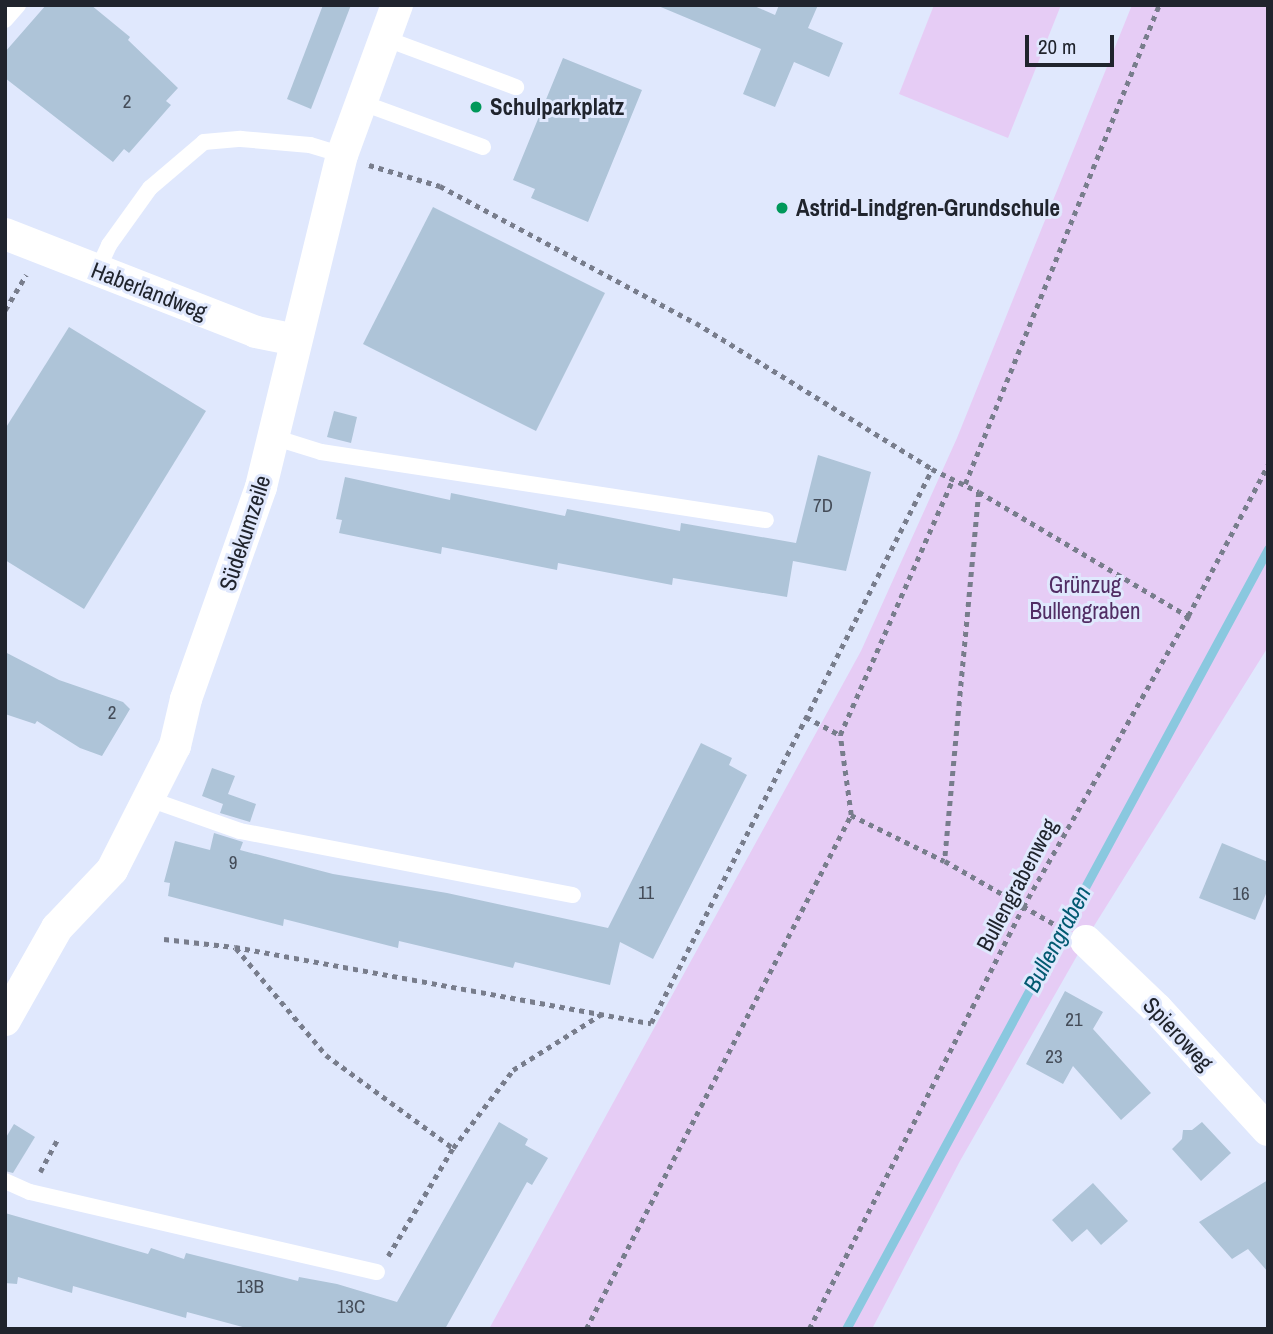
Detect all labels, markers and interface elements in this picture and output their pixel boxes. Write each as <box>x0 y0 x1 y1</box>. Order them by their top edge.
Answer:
scale bar <box>1028 21 1117 65</box>
text: 20 m <box>1038 32 1076 61</box>
house number: 2 <box>123 91 131 113</box>
place label: Schulparkplatz <box>490 93 624 121</box>
marker: Schulparkplatz <box>468 99 484 115</box>
place label: Astrid-Lindgren-Grundschule <box>796 194 1060 222</box>
marker: Astrid-Lindgren-Grundschule <box>774 200 790 216</box>
street label: Haberlandweg <box>87 256 211 326</box>
street label: Südekumzeile <box>213 472 277 594</box>
house number: 7D <box>813 495 833 517</box>
park label: Grünzug Bullengraben <box>1029 571 1141 625</box>
house number: 2 <box>108 702 116 724</box>
street label: Bullengrabenweg <box>971 814 1063 956</box>
house number: 9 <box>229 852 237 874</box>
water label: Bullengraben <box>1017 881 1097 997</box>
house number: 11 <box>638 882 654 904</box>
house number: 16 <box>1232 883 1250 905</box>
street label: Spieroweg <box>1137 992 1219 1076</box>
house number: 21 <box>1065 1009 1083 1031</box>
house number: 23 <box>1045 1046 1063 1068</box>
house number: 13B <box>236 1276 264 1298</box>
house number: 13C <box>337 1296 365 1318</box>

